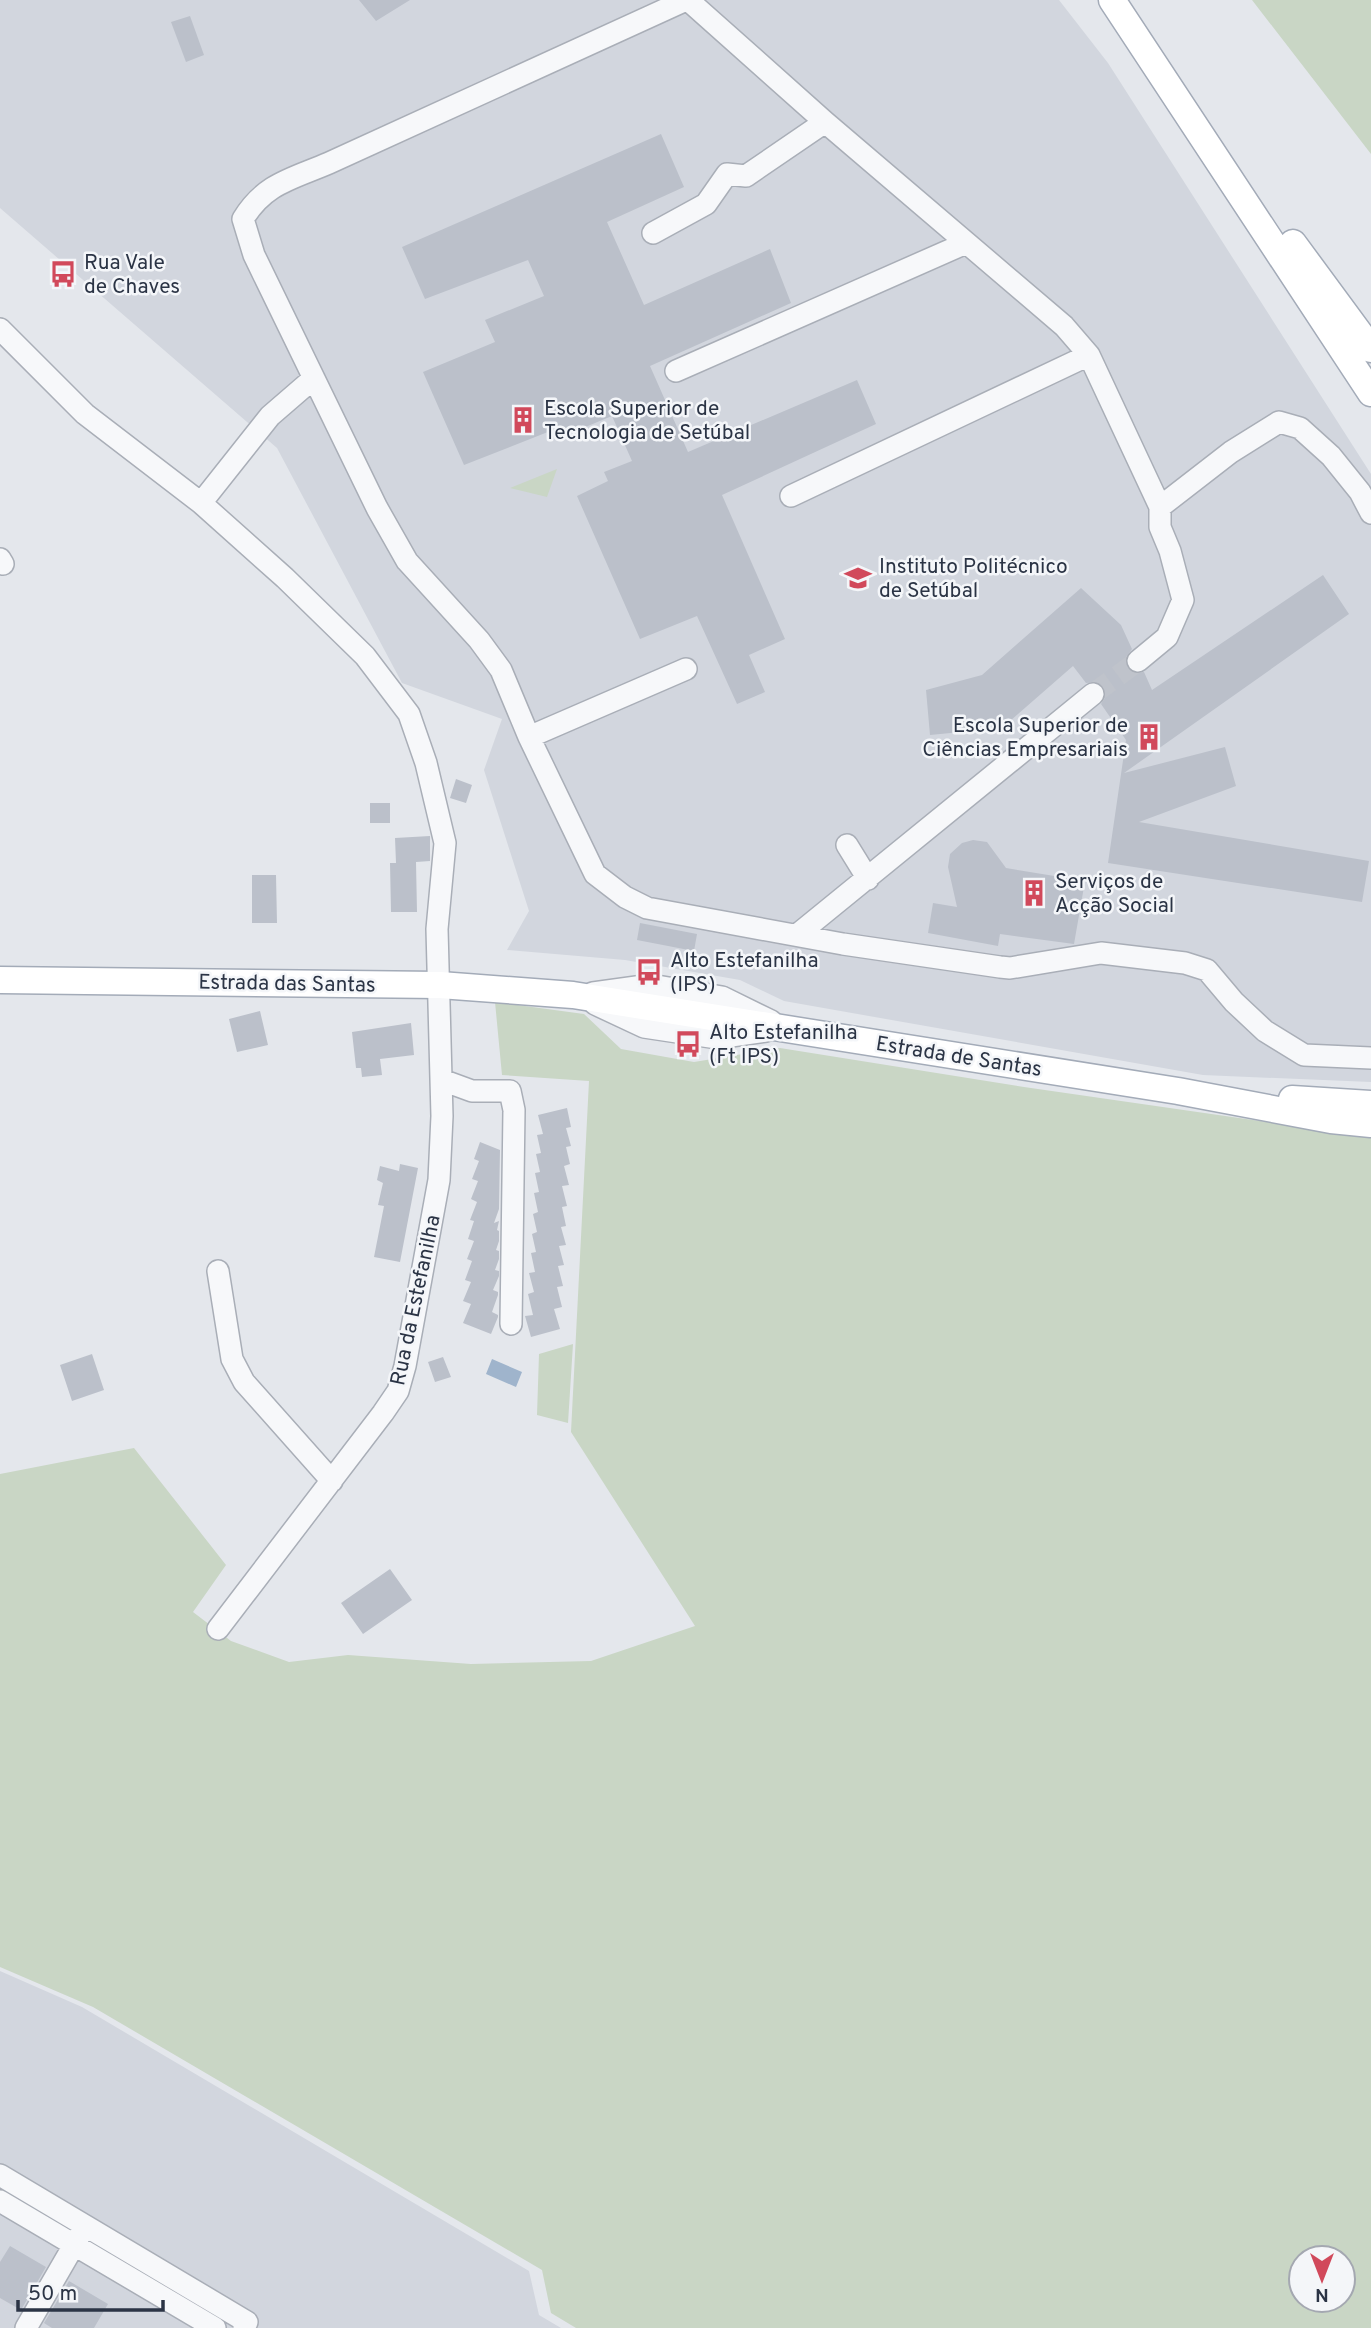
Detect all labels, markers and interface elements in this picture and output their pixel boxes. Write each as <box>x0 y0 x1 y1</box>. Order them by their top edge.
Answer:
place label: Rua Vale de Chaves <box>84 250 180 301</box>
bus stop icon: Rua Vale de Chaves <box>48 259 78 289</box>
place label: Escola Superior de Tecnologia de Setúbal <box>544 396 750 447</box>
building icon: Escola Superior de Tecnologia de Setúbal <box>508 405 538 435</box>
place label: Instituto Politécnico de Setúbal <box>879 554 1068 605</box>
school or university icon: Instituto Politécnico de Setúbal <box>843 563 873 593</box>
place label: Escola Superior de Ciências Empresariais <box>922 713 1128 764</box>
building icon: Escola Superior de Ciências Empresariais <box>1134 722 1164 752</box>
place label: Serviços de Acção Social <box>1055 869 1174 920</box>
building icon: Serviços de Acção Social <box>1019 878 1049 908</box>
place label: Alto Estefanilha (IPS) <box>670 948 818 999</box>
bus stop icon: Alto Estefanilha (IPS) <box>634 957 664 987</box>
street label: Estrada das Santas <box>198 969 376 1000</box>
place label: Alto Estefanilha (Ft IPS) <box>709 1020 857 1071</box>
bus stop icon: Alto Estefanilha (Ft IPS) <box>673 1029 703 1059</box>
street label: Estrada de Santas <box>874 1031 1044 1084</box>
street label: Rua da Estefanilha <box>385 1213 448 1388</box>
north arrow <box>1287 2244 1357 2314</box>
scale bar <box>18 2268 163 2312</box>
text: 50 m <box>28 2281 77 2308</box>
text: N <box>1315 2282 1329 2306</box>

